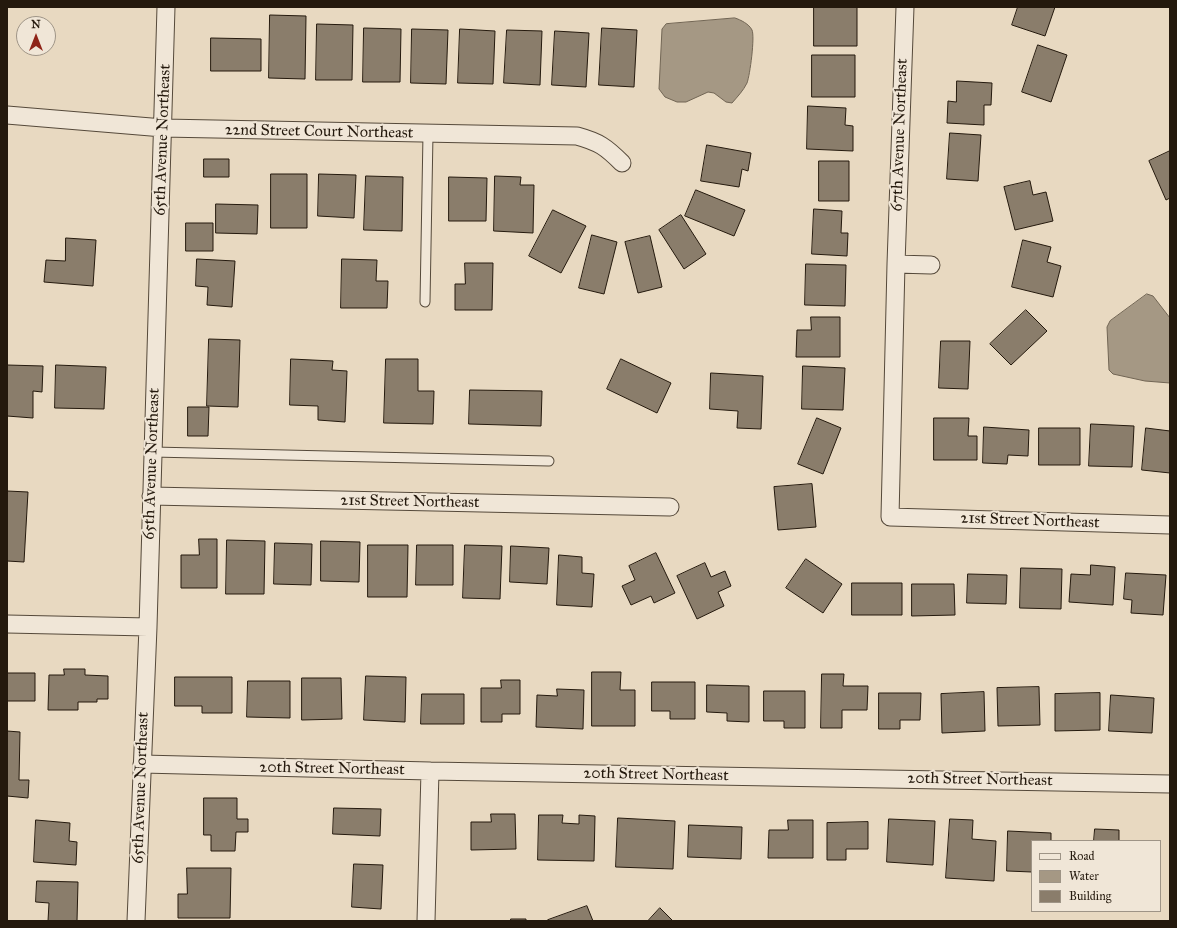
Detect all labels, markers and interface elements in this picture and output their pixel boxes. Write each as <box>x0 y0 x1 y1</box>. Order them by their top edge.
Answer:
north arrow <box>16 16 56 56</box>
text: N <box>31 18 41 31</box>
street label: 67th Avenue Northeast <box>888 58 912 212</box>
street label: 65th Avenue Northeast <box>151 64 175 216</box>
street label: 22nd Street Court Northeast <box>225 121 413 143</box>
street label: 65th Avenue Northeast <box>140 388 164 540</box>
street label: 21st Street Northeast <box>340 491 480 513</box>
street label: 21st Street Northeast <box>960 509 1100 533</box>
street label: 65th Avenue Northeast <box>129 712 153 864</box>
street label: 20th Street Northeast <box>259 758 405 780</box>
street label: 20th Street Northeast <box>583 764 729 786</box>
street label: 20th Street Northeast <box>907 769 1053 791</box>
legend <box>1031 840 1161 912</box>
text: Road <box>1069 849 1095 863</box>
text: Water <box>1069 869 1099 883</box>
text: Building <box>1069 889 1111 903</box>

